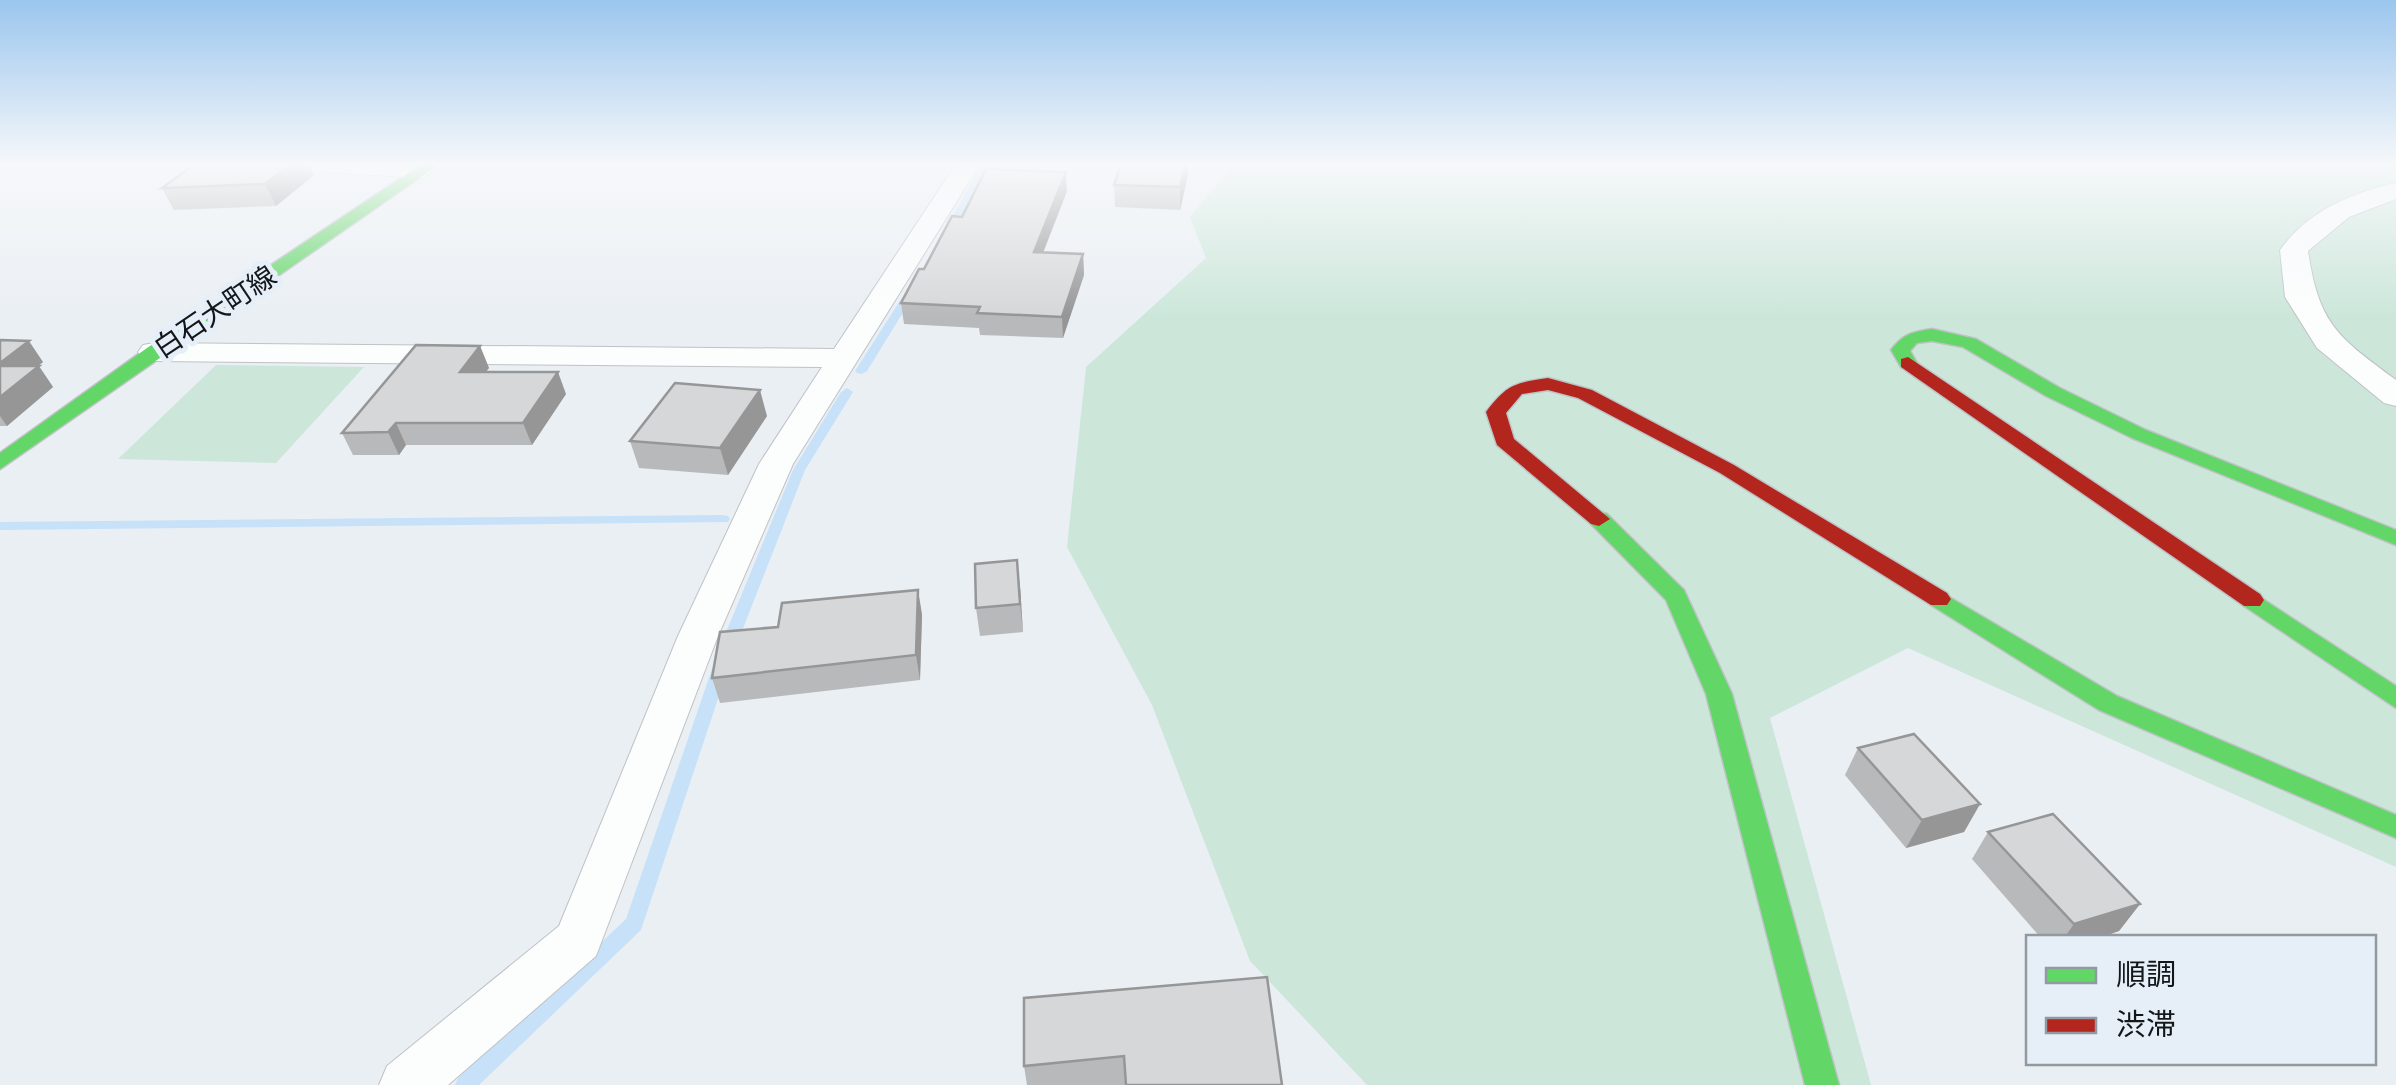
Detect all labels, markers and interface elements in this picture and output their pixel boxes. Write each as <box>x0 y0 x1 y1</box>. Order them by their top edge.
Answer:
street label: 白石大町線 <box>148 259 282 365</box>
legend <box>2026 935 2376 1065</box>
text: 順調 <box>2116 957 2176 993</box>
text: 渋滞 <box>2116 1007 2176 1043</box>

